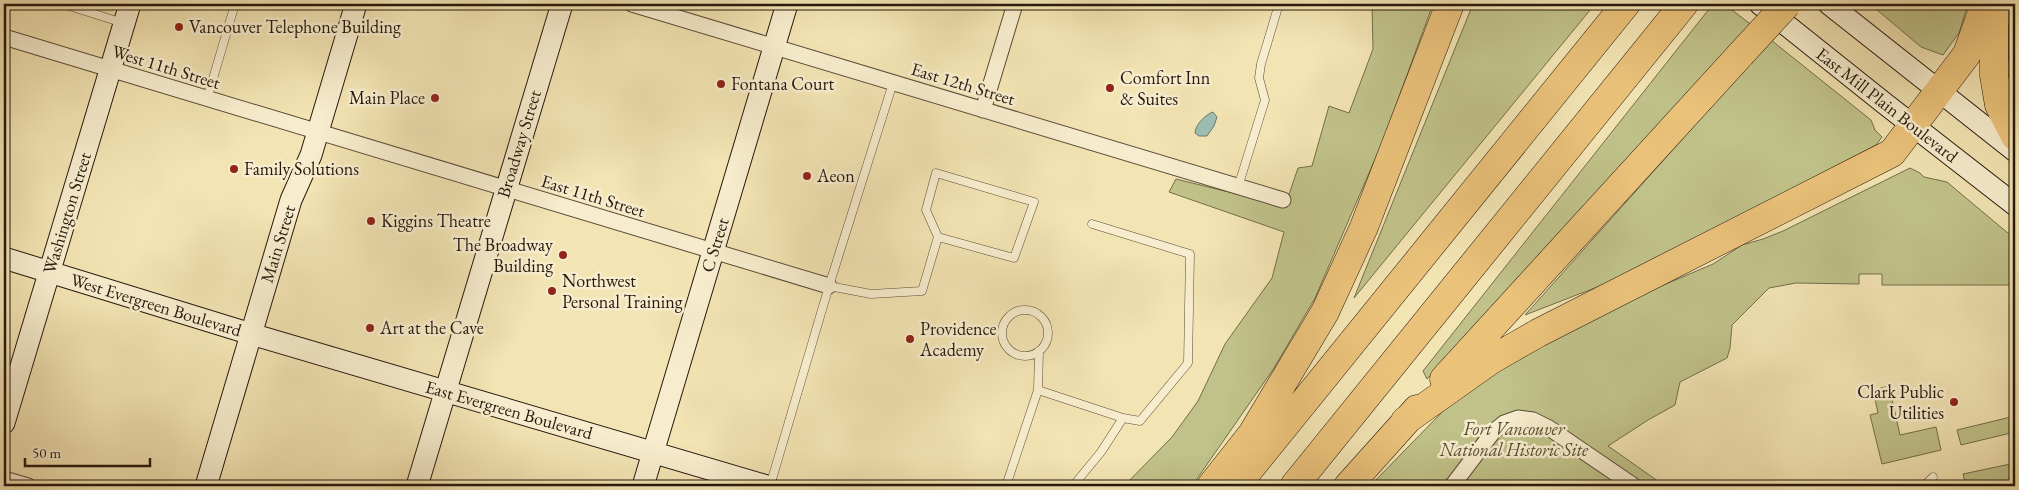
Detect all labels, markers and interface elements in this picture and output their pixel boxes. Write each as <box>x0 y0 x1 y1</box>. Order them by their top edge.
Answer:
place label: Vancouver Telephone Building <box>189 15 401 38</box>
marker: Vancouver Telephone Building <box>173 21 185 33</box>
street label: West 11th Street <box>109 39 223 94</box>
street label: East Mill Plain Boulevard <box>1812 42 1964 168</box>
street label: East 12th Street <box>908 57 1018 110</box>
place label: Comfort Inn & Suites <box>1120 66 1211 110</box>
place label: Fontana Court <box>731 72 834 95</box>
marker: Fontana Court <box>715 78 727 90</box>
marker: Comfort Inn & Suites <box>1104 82 1116 94</box>
place label: Main Place <box>349 86 425 109</box>
street label: Broadway Street <box>491 87 546 201</box>
marker: Main Place <box>429 92 441 104</box>
street label: Washington Street <box>37 149 96 276</box>
place label: Family Solutions <box>244 157 359 180</box>
marker: Family Solutions <box>228 163 240 175</box>
place label: Aeon <box>816 164 855 187</box>
street label: East 11th Street <box>538 169 648 222</box>
marker: Aeon <box>801 170 813 182</box>
street label: Main Street <box>255 202 300 286</box>
place label: Kiggins Theatre <box>381 209 491 232</box>
street label: C Street <box>695 214 734 275</box>
marker: Kiggins Theatre <box>365 215 377 227</box>
place label: The Broadway Building <box>453 233 553 277</box>
marker: The Broadway Building <box>557 249 569 261</box>
street label: West Evergreen Boulevard <box>68 268 245 342</box>
place label: Northwest Personal Training <box>562 269 683 313</box>
marker: Northwest Personal Training <box>546 285 558 297</box>
place label: Art at the Cave <box>379 316 484 339</box>
place label: Providence Academy <box>919 317 997 361</box>
marker: Art at the Cave <box>364 322 376 334</box>
marker: Providence Academy <box>904 333 916 345</box>
street label: East Evergreen Boulevard <box>423 375 596 445</box>
place label: Clark Public Utilities <box>1857 380 1944 424</box>
marker: Clark Public Utilities <box>1948 396 1960 408</box>
park label: Fort Vancouver National Historic Site <box>1439 417 1589 461</box>
scale bar <box>25 435 150 467</box>
text: 50 m <box>32 443 61 462</box>

